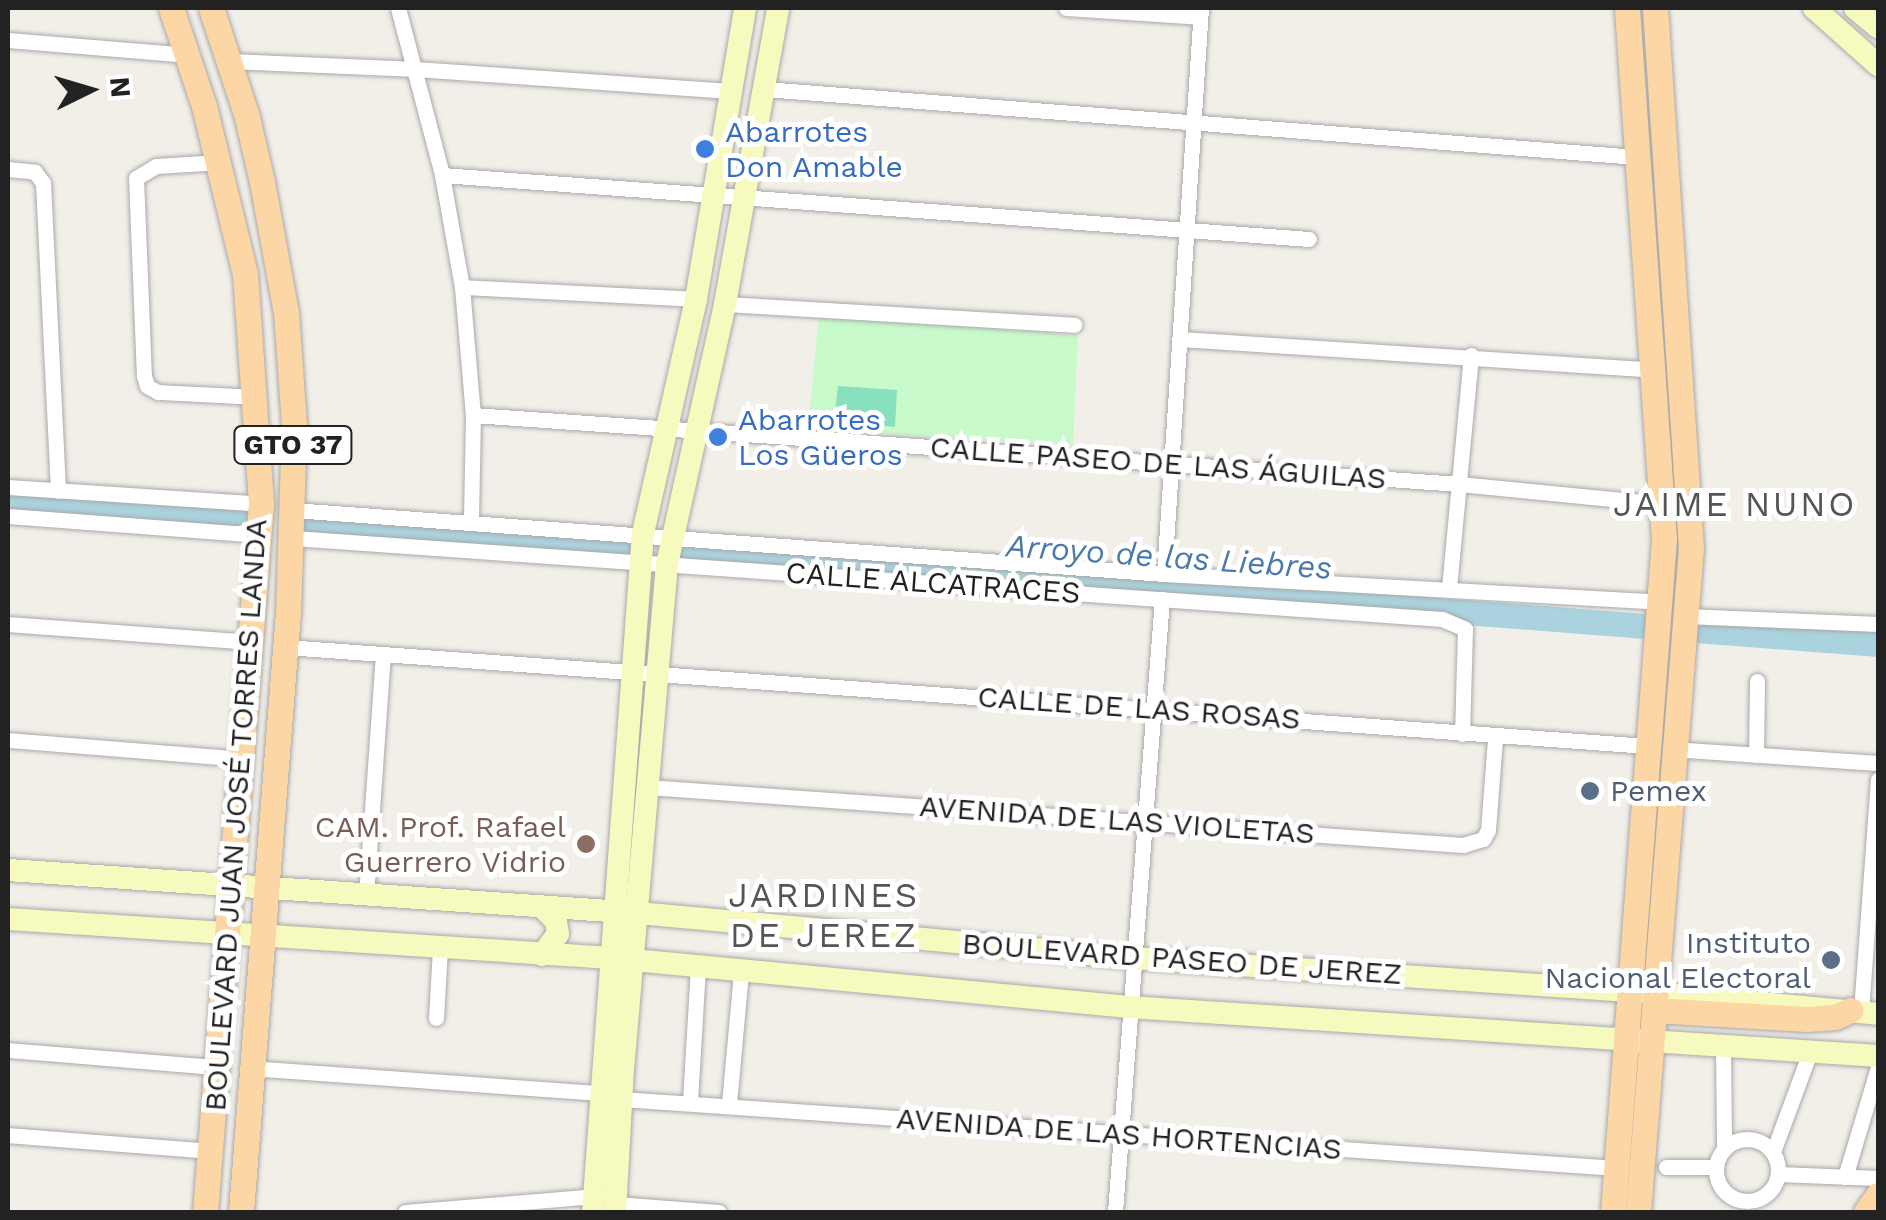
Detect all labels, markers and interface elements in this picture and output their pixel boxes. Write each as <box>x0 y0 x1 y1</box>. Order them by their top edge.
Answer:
north arrow <box>40 40 140 140</box>
text: N <box>103 76 138 99</box>
place label: Abarrotes Don Amable <box>725 114 904 184</box>
marker: Abarrotes Don Amable <box>694 138 716 160</box>
place label: Abarrotes Los Güeros <box>738 402 903 472</box>
road number: GTO 37 <box>233 422 353 468</box>
marker: Abarrotes Los Güeros <box>707 426 729 448</box>
street label: CALLE PASEO DE LAS ÁGUILAS <box>928 429 1388 497</box>
district label: JAIME NUNO <box>1613 483 1857 525</box>
street label: BOULEVARD JUAN JOSÉ TORRES LANDA <box>197 516 275 1114</box>
water label: Arroyo de las Liebres <box>1005 526 1333 588</box>
street label: CALLE ALCATRACES <box>784 555 1082 611</box>
street label: CALLE DE LAS ROSAS <box>976 679 1302 737</box>
place label: Pemex <box>1610 773 1707 809</box>
marker: Pemex <box>1579 780 1601 802</box>
street label: AVENIDA DE LAS VIOLETAS <box>917 788 1317 852</box>
place label: CAM. Prof. Rafael Guerrero Vidrio <box>315 809 566 880</box>
marker: CAM. Prof. Rafael Guerrero Vidrio <box>575 833 597 855</box>
district label: JARDINES DE JEREZ <box>728 874 920 956</box>
place label: Instituto Nacional Electoral <box>1543 925 1811 996</box>
street label: BOULEVARD PASEO DE JEREZ <box>960 926 1404 992</box>
marker: Instituto Nacional Electoral <box>1820 949 1842 971</box>
street label: AVENIDA DE LAS HORTENCIAS <box>894 1100 1344 1168</box>

